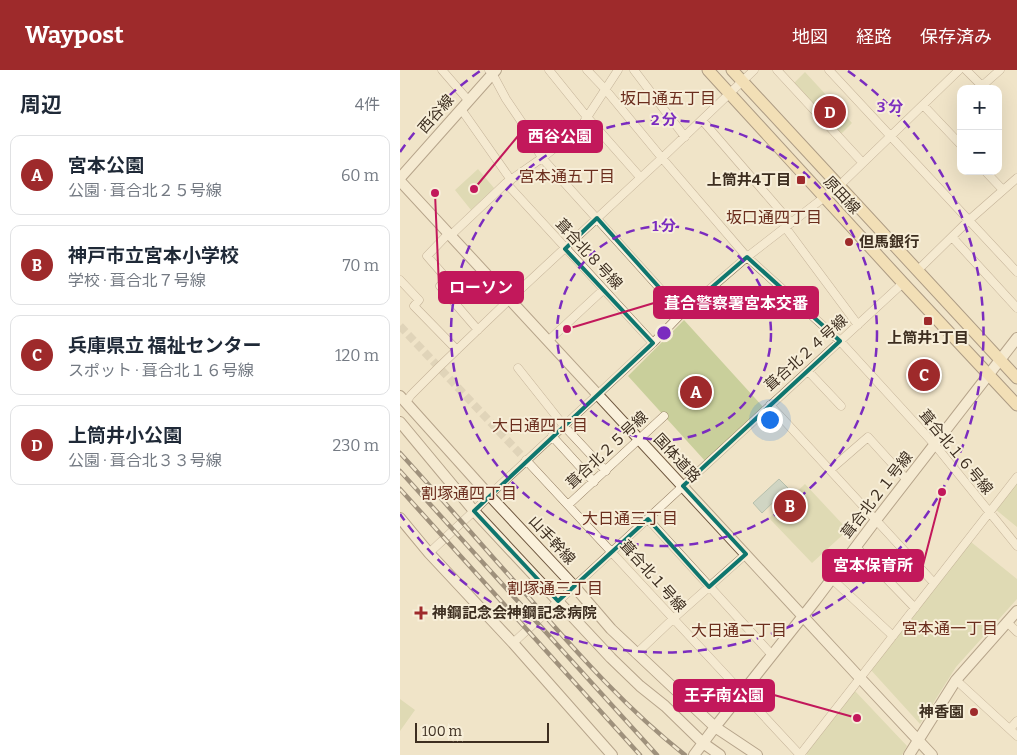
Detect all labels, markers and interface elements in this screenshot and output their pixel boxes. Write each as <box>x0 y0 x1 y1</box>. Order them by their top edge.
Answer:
text: Waypost <box>25 21 124 49</box>
text: 地図 <box>792 26 828 48</box>
text: 経路 <box>856 26 892 48</box>
text: 保存済み <box>920 26 992 48</box>
map controls <box>957 85 1002 175</box>
button: + <box>957 85 1002 130</box>
district label: 坂口通五丁目 <box>620 89 716 108</box>
street label: 西谷線 <box>414 91 458 137</box>
text: 周辺 <box>20 92 62 118</box>
pin: D <box>814 93 846 131</box>
text: 4件 <box>355 95 380 114</box>
text: 3 分 <box>877 98 903 116</box>
text: 2 分 <box>651 111 677 129</box>
callout: 西谷公園 <box>518 121 602 152</box>
text: 西谷公園 <box>528 127 592 146</box>
button: − <box>957 130 1002 175</box>
text: 宮本公園 <box>68 154 144 177</box>
text: A <box>31 166 43 185</box>
text: 60 m <box>341 166 379 185</box>
district label: 宮本通五丁目 <box>519 167 615 186</box>
place label: 上筒井4丁目 <box>707 171 791 189</box>
street label: 原田線 <box>820 172 864 218</box>
marker: 上筒井4丁目 <box>795 174 807 186</box>
text: 公園 · 葺合北２５号線 <box>68 181 222 200</box>
district label: 坂口通四丁目 <box>726 208 822 227</box>
street label: 葺合北８号線 <box>552 215 626 293</box>
text: 1 分 <box>652 217 676 235</box>
place label: 但馬銀行 <box>859 233 919 251</box>
marker: 但馬銀行 <box>843 236 855 248</box>
text: 神戸市立宮本小学校 <box>68 244 239 267</box>
text: B <box>32 256 42 275</box>
text: 70 m <box>343 256 379 275</box>
text: 学校 · 葺合北７号線 <box>68 271 206 290</box>
callout: ローソン <box>439 272 523 303</box>
text: ローソン <box>449 278 513 297</box>
callout: 葺合警察署宮本交番 <box>654 287 818 318</box>
text: 葺合警察署宮本交番 <box>664 294 808 313</box>
street label: 葺合北２４号線 <box>761 311 851 395</box>
marker: 上筒井1丁目 <box>922 315 934 327</box>
centre of rings <box>655 324 673 342</box>
place label: 上筒井1丁目 <box>887 329 969 347</box>
text: 兵庫県立 福祉センター <box>68 334 261 357</box>
text: C <box>32 346 42 365</box>
text: 120 m <box>335 346 379 365</box>
pin: C <box>908 356 940 394</box>
text: スポット · 葺合北１６号線 <box>68 361 254 380</box>
pin: A <box>680 373 712 411</box>
street label: 葺合北１６号線 <box>915 406 997 498</box>
your location <box>757 407 783 433</box>
street label: 葺合北２５号線 <box>562 408 652 492</box>
district label: 大日通四丁目 <box>492 416 588 435</box>
text: 上筒井小公園 <box>68 424 182 447</box>
street label: 国体道路 <box>650 430 704 486</box>
text: D <box>31 436 43 455</box>
text: 230 m <box>332 436 379 455</box>
street label: 葺合北２１号線 <box>838 448 916 542</box>
text: 公園 · 葺合北３３号線 <box>68 451 222 470</box>
district label: 割塚通四丁目 <box>421 484 517 503</box>
pin: B <box>774 487 806 525</box>
district label: 大日通三丁目 <box>582 509 678 528</box>
street label: 山手幹線 <box>525 512 579 568</box>
street label: 葺合北１号線 <box>616 537 690 615</box>
callout: 宮本保育所 <box>823 550 923 581</box>
text: 宮本保育所 <box>833 556 913 575</box>
district label: 割塚通三丁目 <box>507 579 603 598</box>
place label: 神鋼記念会神鋼記念病院 <box>431 604 597 622</box>
marker: 神鋼記念会神鋼記念病院 <box>414 606 428 620</box>
district label: 宮本通一丁目 <box>902 619 998 638</box>
district label: 大日通二丁目 <box>691 621 787 640</box>
callout: 王子南公園 <box>674 680 774 711</box>
text: 王子南公園 <box>684 686 764 705</box>
place label: 神香園 <box>918 703 964 721</box>
marker: 神香園 <box>968 706 980 718</box>
scale bar <box>415 720 549 743</box>
text: 100 m <box>422 723 462 740</box>

